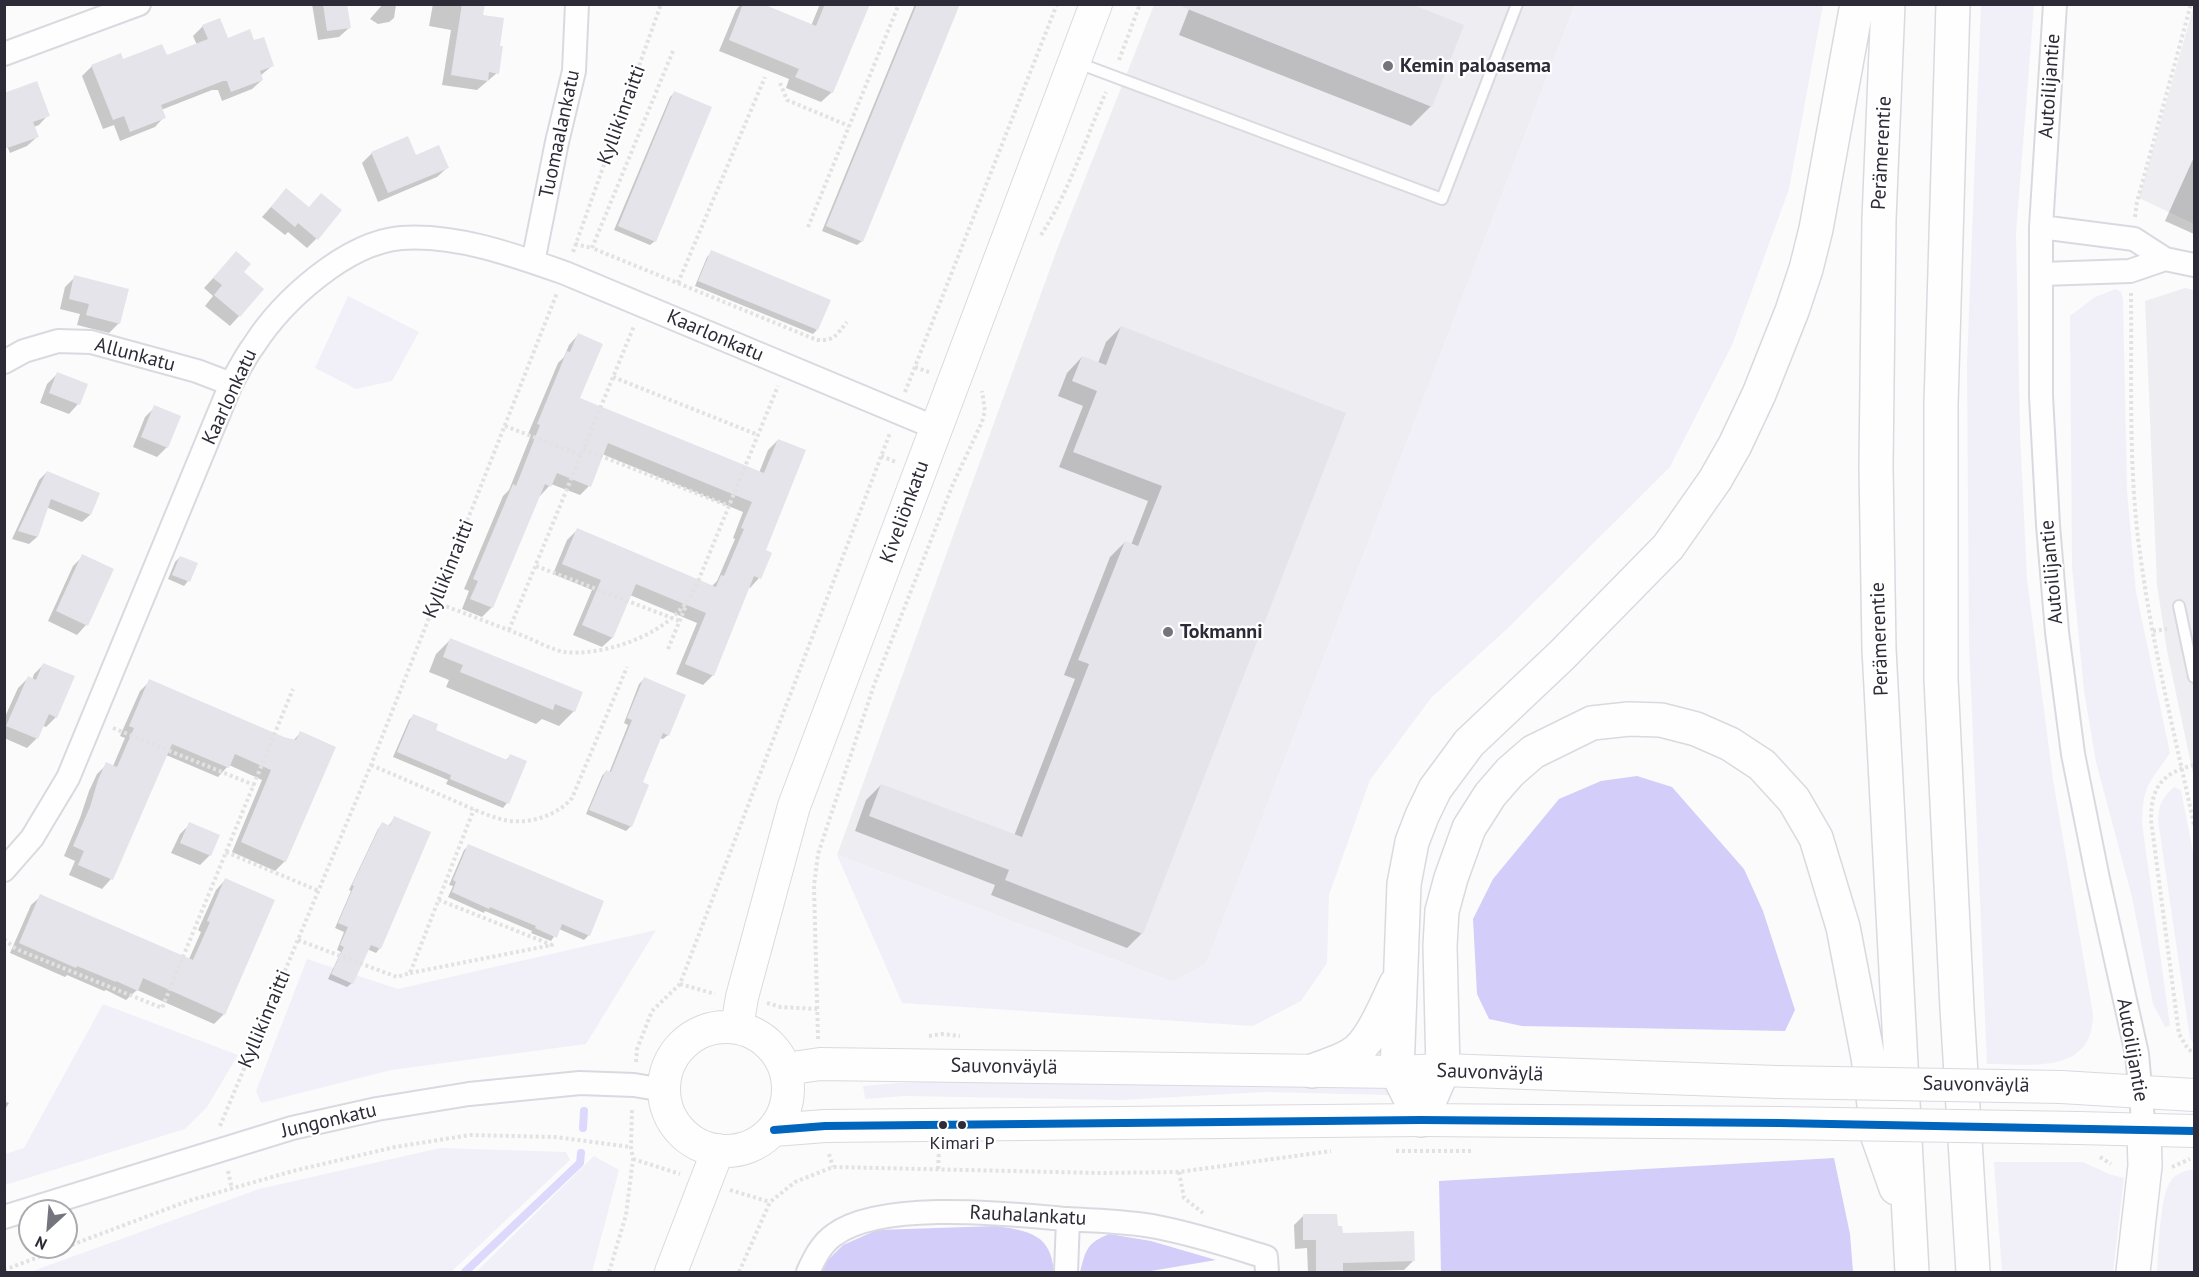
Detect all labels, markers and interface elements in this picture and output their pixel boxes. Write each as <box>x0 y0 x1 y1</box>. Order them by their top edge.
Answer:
street label: Autoilijantie <box>2034 33 2066 139</box>
place label: Kemin paloasema <box>1400 54 1551 78</box>
marker: Kemin paloasema <box>1381 59 1395 73</box>
street label: Kyllikinraitti <box>593 62 651 168</box>
street label: Tuomaalankatu <box>535 68 585 200</box>
street label: Perämerentie <box>1867 95 1897 211</box>
street label: Kaarlonkatu <box>663 305 767 367</box>
street label: Allunkatu <box>92 333 178 377</box>
street label: Kaarlonkatu <box>197 345 263 449</box>
street label: Kiveliönkatu <box>875 458 935 566</box>
street label: Kyllikinraitti <box>418 516 480 622</box>
street label: Autoilijantie <box>2035 519 2069 625</box>
street label: Perämerentie <box>1866 582 1894 696</box>
place label: Tokmanni <box>1180 620 1263 644</box>
marker: Tokmanni <box>1161 625 1175 639</box>
street label: Kyllikinraitti <box>234 966 296 1072</box>
street label: Autoilijantie <box>2111 996 2153 1104</box>
street label: Sauvonväylä <box>950 1054 1058 1080</box>
street label: Sauvonväylä <box>1436 1059 1544 1087</box>
street label: Sauvonväylä <box>1922 1072 2030 1098</box>
street label: Jungonkatu <box>279 1098 379 1144</box>
unlabelled marker <box>937 1119 949 1131</box>
marker: Kimari P <box>956 1119 968 1131</box>
place label: Kimari P <box>929 1133 995 1155</box>
north arrow <box>18 1199 78 1259</box>
street label: Rauhalankatu <box>969 1201 1087 1231</box>
text: N <box>32 1232 50 1255</box>

